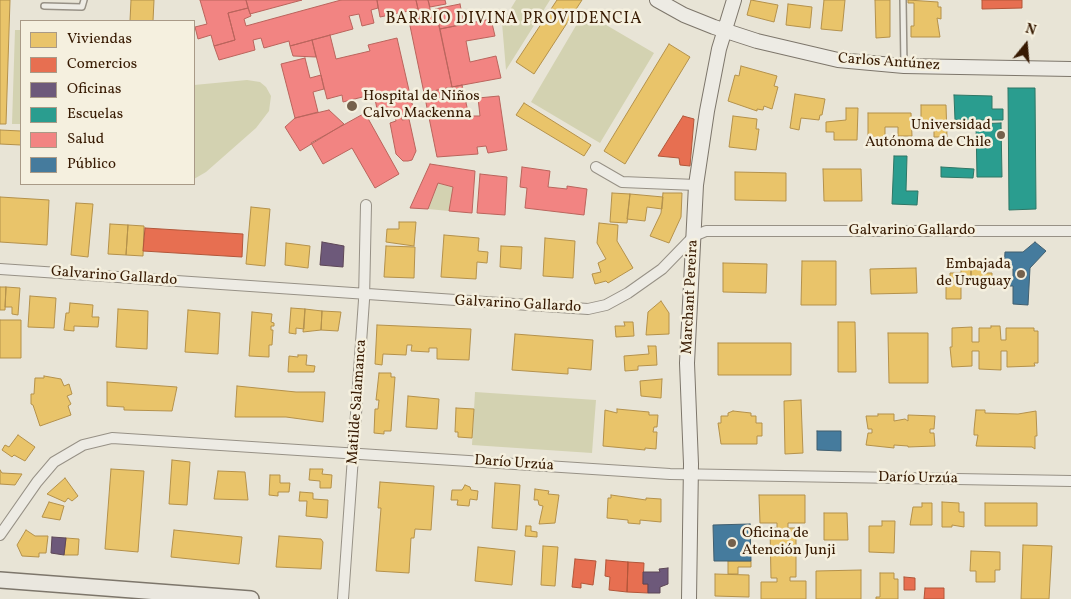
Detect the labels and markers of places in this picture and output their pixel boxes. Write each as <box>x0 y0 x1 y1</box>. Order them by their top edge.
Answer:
place label: Hospital de Niños Calvo Mackenna <box>363 88 480 123</box>
marker: Hospital de Niños Calvo Mackenna <box>345 99 359 113</box>
place label: Universidad Autónoma de Chile <box>865 117 991 152</box>
marker: Universidad Autónoma de Chile <box>995 129 1007 141</box>
place label: Embajada de Uruguay <box>936 256 1011 291</box>
marker: Embajada de Uruguay <box>1015 268 1027 280</box>
place label: Oficina de Atención Junji <box>742 525 836 560</box>
marker: Oficina de Atención Junji <box>726 537 738 549</box>

